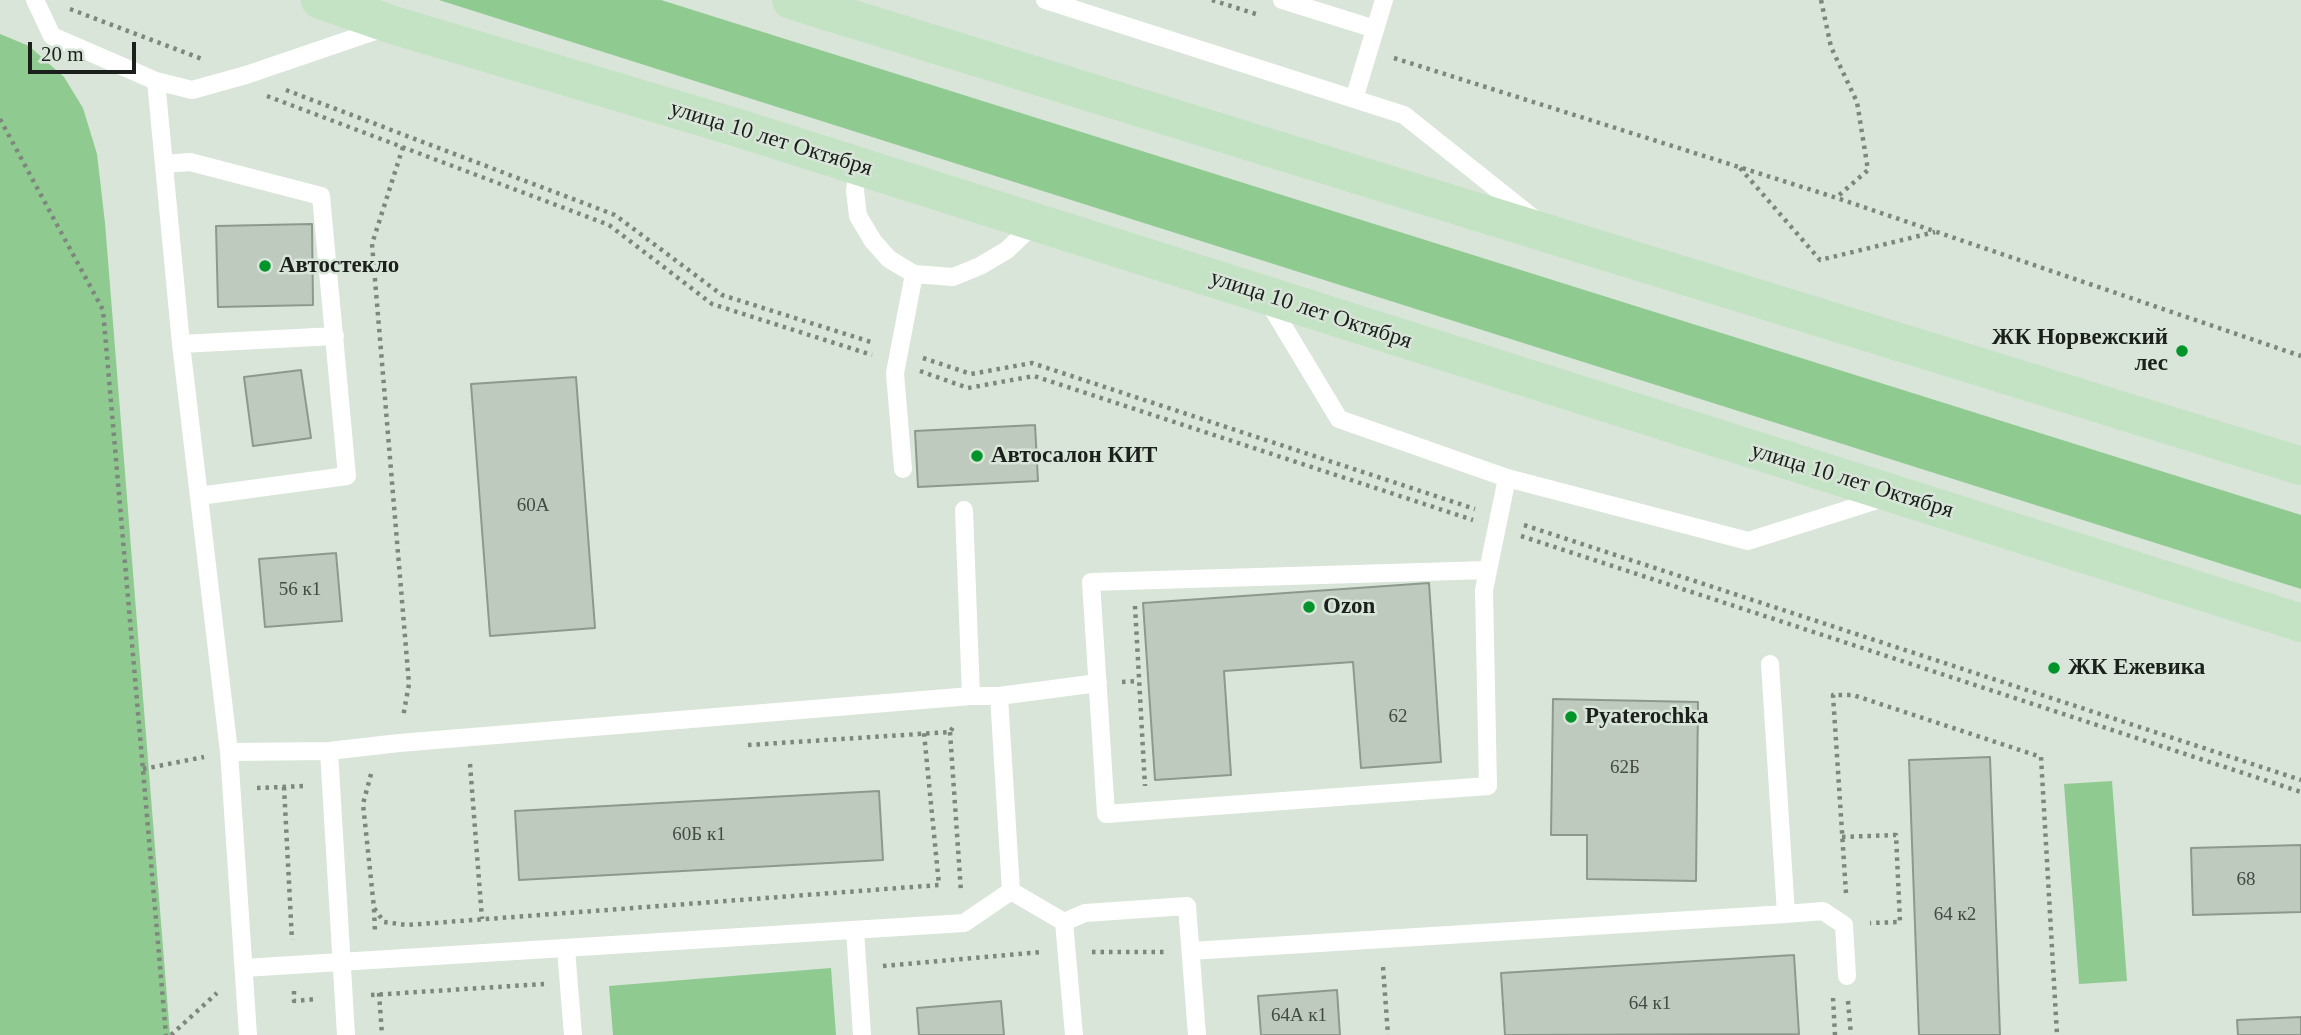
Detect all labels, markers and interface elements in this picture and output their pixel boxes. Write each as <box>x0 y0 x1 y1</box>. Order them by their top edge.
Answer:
scale bar <box>32 28 140 72</box>
text: 20 m <box>41 42 84 66</box>
street label: улица 10 лет Октября <box>666 95 876 183</box>
place label: Автостекло <box>279 252 399 280</box>
marker: Автостекло <box>257 258 273 274</box>
street label: улица 10 лет Октября <box>1207 264 1415 356</box>
place label: ЖК Норвежский лес <box>1992 324 2168 378</box>
marker: ЖК Норвежский лес <box>2174 343 2190 359</box>
street label: улица 10 лет Октября <box>1747 437 1957 525</box>
place label: Автосалон КИТ <box>991 442 1157 470</box>
marker: Автосалон КИТ <box>969 448 985 464</box>
house number: 60А <box>517 495 549 517</box>
house number: 56 к1 <box>279 579 321 601</box>
place label: Ozon <box>1323 593 1375 621</box>
marker: Ozon <box>1301 599 1317 615</box>
place label: ЖК Ежевика <box>2068 654 2205 682</box>
marker: ЖК Ежевика <box>2046 660 2062 676</box>
place label: Pyaterochka <box>1585 703 1709 731</box>
house number: 62 <box>1388 706 1408 728</box>
marker: Pyaterochka <box>1563 709 1579 725</box>
house number: 62Б <box>1610 757 1640 779</box>
house number: 60Б к1 <box>672 824 726 846</box>
house number: 68 <box>2236 869 2255 891</box>
house number: 64 к2 <box>1934 904 1976 926</box>
house number: 64 к1 <box>1629 993 1671 1015</box>
house number: 64А к1 <box>1271 1005 1327 1027</box>

